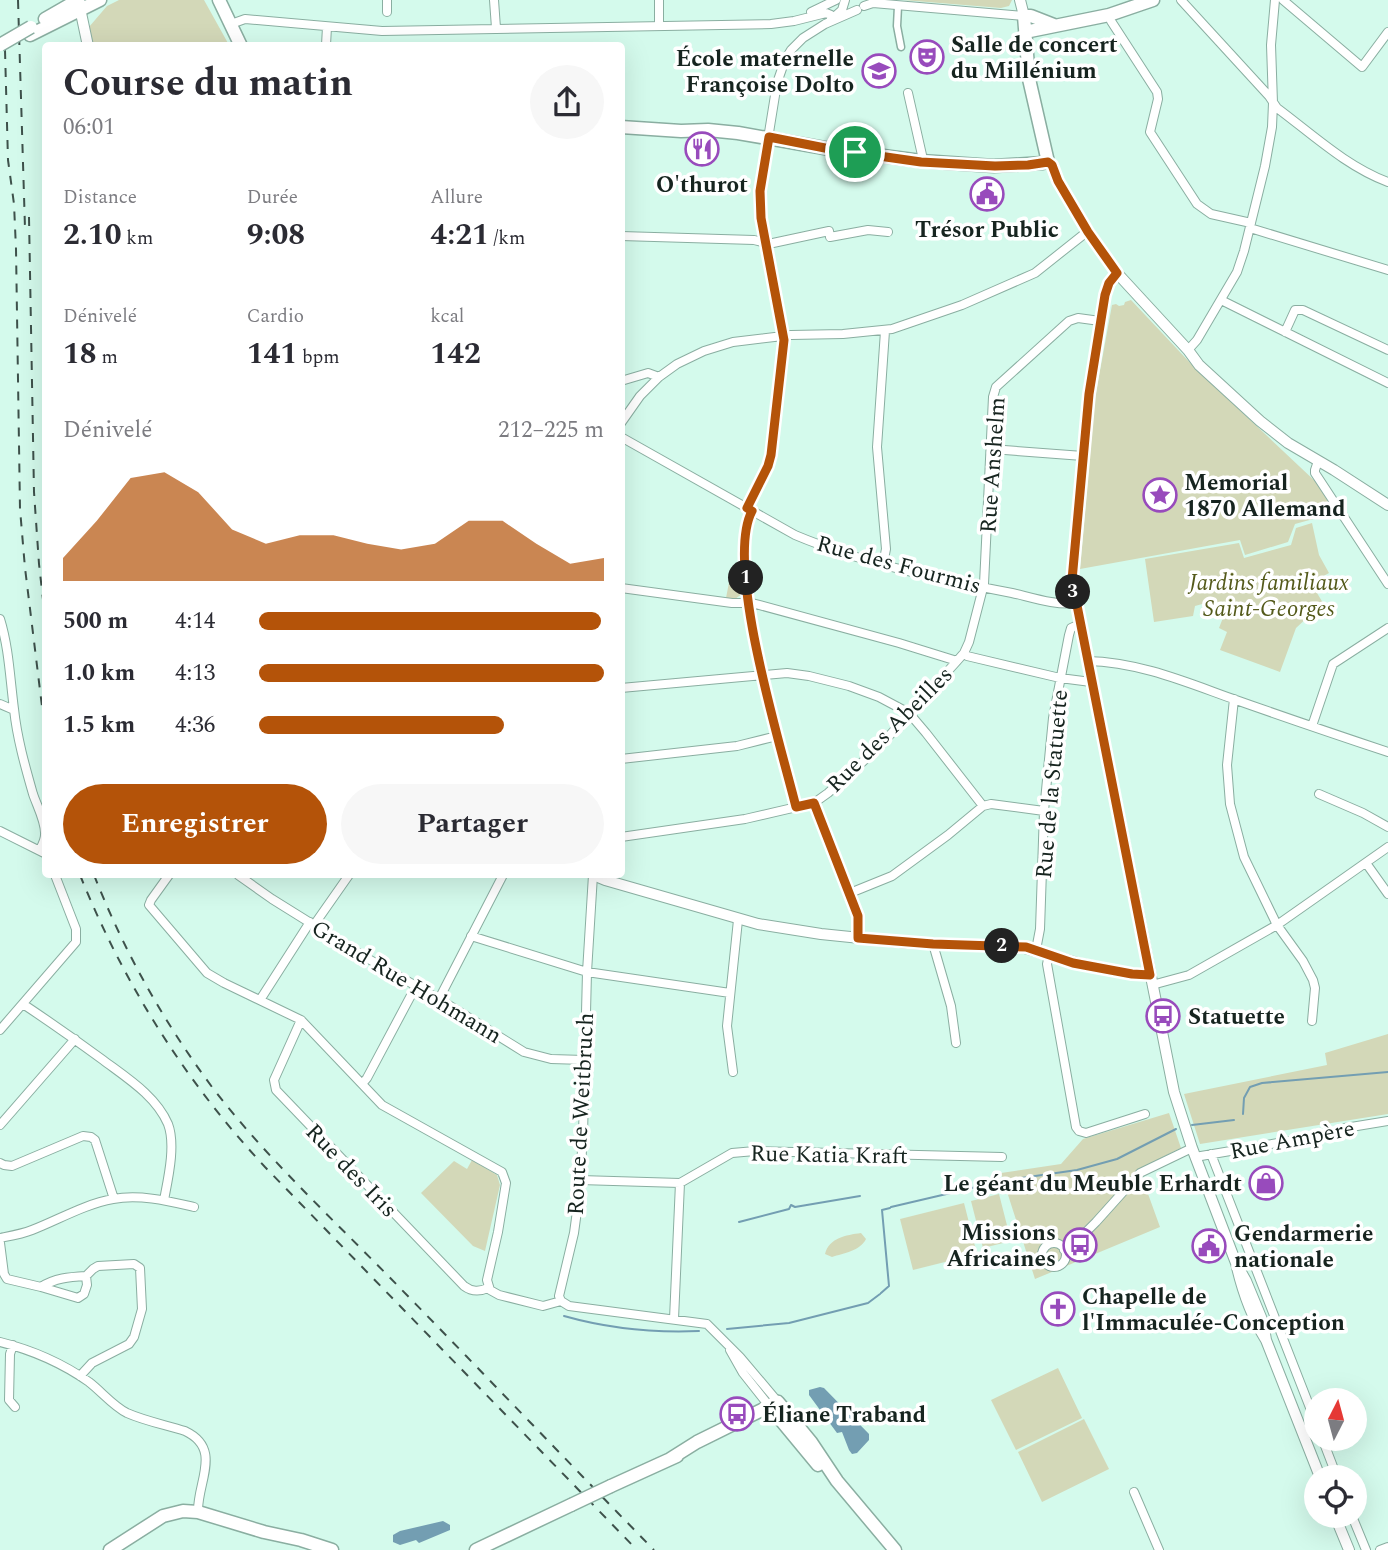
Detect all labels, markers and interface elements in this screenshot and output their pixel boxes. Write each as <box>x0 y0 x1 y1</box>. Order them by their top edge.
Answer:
place label: Salle de concert du Millénium <box>951 28 1118 89</box>
theatre icon: Salle de concert du Millénium <box>908 38 946 76</box>
place label: École maternelle Françoise Dolto <box>676 42 854 103</box>
school or university icon: École maternelle Françoise Dolto <box>860 52 898 90</box>
text: Course du matin <box>63 55 353 113</box>
button: share <box>530 65 604 139</box>
text: 06:01 <box>63 110 115 145</box>
pin <box>825 122 885 182</box>
restaurant icon: O'thurot <box>683 130 721 168</box>
icon: arrive <box>836 133 874 171</box>
place label: O'thurot <box>656 168 748 203</box>
public building icon: Trésor Public <box>968 175 1006 213</box>
text: Distance <box>63 183 137 212</box>
text: Durée <box>247 183 298 212</box>
text: Allure <box>430 183 483 212</box>
text: 2.10 <box>63 212 122 258</box>
text: 9:08 <box>247 212 305 258</box>
text: 4:21 <box>430 212 489 258</box>
place label: Trésor Public <box>915 213 1059 248</box>
text: km <box>122 224 153 253</box>
text: /km <box>489 224 525 253</box>
text: Dénivelé <box>63 302 137 331</box>
text: Cardio <box>247 302 304 331</box>
text: kcal <box>430 302 464 331</box>
text: 18 <box>63 331 97 377</box>
text: 141 <box>247 331 297 377</box>
text: 142 <box>430 331 481 377</box>
text: m <box>97 343 118 372</box>
text: bpm <box>297 343 340 372</box>
street label: Rue Anshelm <box>971 396 1016 534</box>
text: Dénivelé <box>63 413 153 448</box>
text: 212–225 m <box>498 413 604 448</box>
place label: Memorial 1870 Allemand <box>1184 466 1346 527</box>
place icon: Memorial 1870 Allemand <box>1141 476 1179 514</box>
street label: Rue des Fourmis <box>812 527 985 604</box>
pin: 1 <box>728 560 764 596</box>
text: 1 <box>740 563 751 592</box>
park label: Jardins familiaux Saint-Georges <box>1187 566 1349 627</box>
pin: 3 <box>1056 574 1090 610</box>
text: 3 <box>1067 577 1078 606</box>
text: 500 m <box>63 604 128 639</box>
text: 4:14 <box>175 604 215 639</box>
text: 1.0 km <box>63 656 135 691</box>
text: 4:13 <box>175 656 215 691</box>
street label: Rue des Abeilles <box>819 659 962 802</box>
street label: Rue de la Statuette <box>1027 688 1078 880</box>
text: 1.5 km <box>63 708 135 743</box>
text: 4:36 <box>175 708 215 743</box>
button: Enregistrer <box>63 784 327 864</box>
button: Partager <box>341 784 604 864</box>
street label: Grand Rue Hohmann <box>304 911 508 1053</box>
pin: 2 <box>984 928 1020 964</box>
text: 2 <box>996 931 1007 960</box>
bus stop icon: Statuette <box>1144 997 1182 1035</box>
place label: Statuette <box>1188 1000 1285 1035</box>
street label: Route de Weitbruch <box>559 1012 604 1216</box>
street label: Rue Ampère <box>1227 1111 1358 1170</box>
street label: Rue des Iris <box>297 1116 405 1226</box>
street label: Rue Katia Kraft <box>750 1137 908 1174</box>
shop icon: Le géant du Meuble Erhardt <box>1247 1164 1285 1202</box>
place label: Le géant du Meuble Erhardt <box>943 1167 1242 1202</box>
place label: Missions Africaines <box>946 1216 1056 1277</box>
place label: Gendarmerie nationale <box>1234 1217 1373 1278</box>
bus stop icon: Missions Africaines <box>1061 1226 1099 1264</box>
public building icon: Gendarmerie nationale <box>1190 1227 1228 1265</box>
place label: Chapelle de l'Immaculée-Conception <box>1082 1280 1345 1341</box>
church icon: Chapelle de l'Immaculée-Conception <box>1039 1290 1077 1328</box>
north arrow <box>1304 1388 1367 1451</box>
map controls <box>1304 1388 1367 1528</box>
bus stop icon: Éliane Traband <box>718 1395 756 1433</box>
place label: Éliane Traband <box>762 1398 926 1433</box>
button: locate <box>1304 1465 1367 1528</box>

